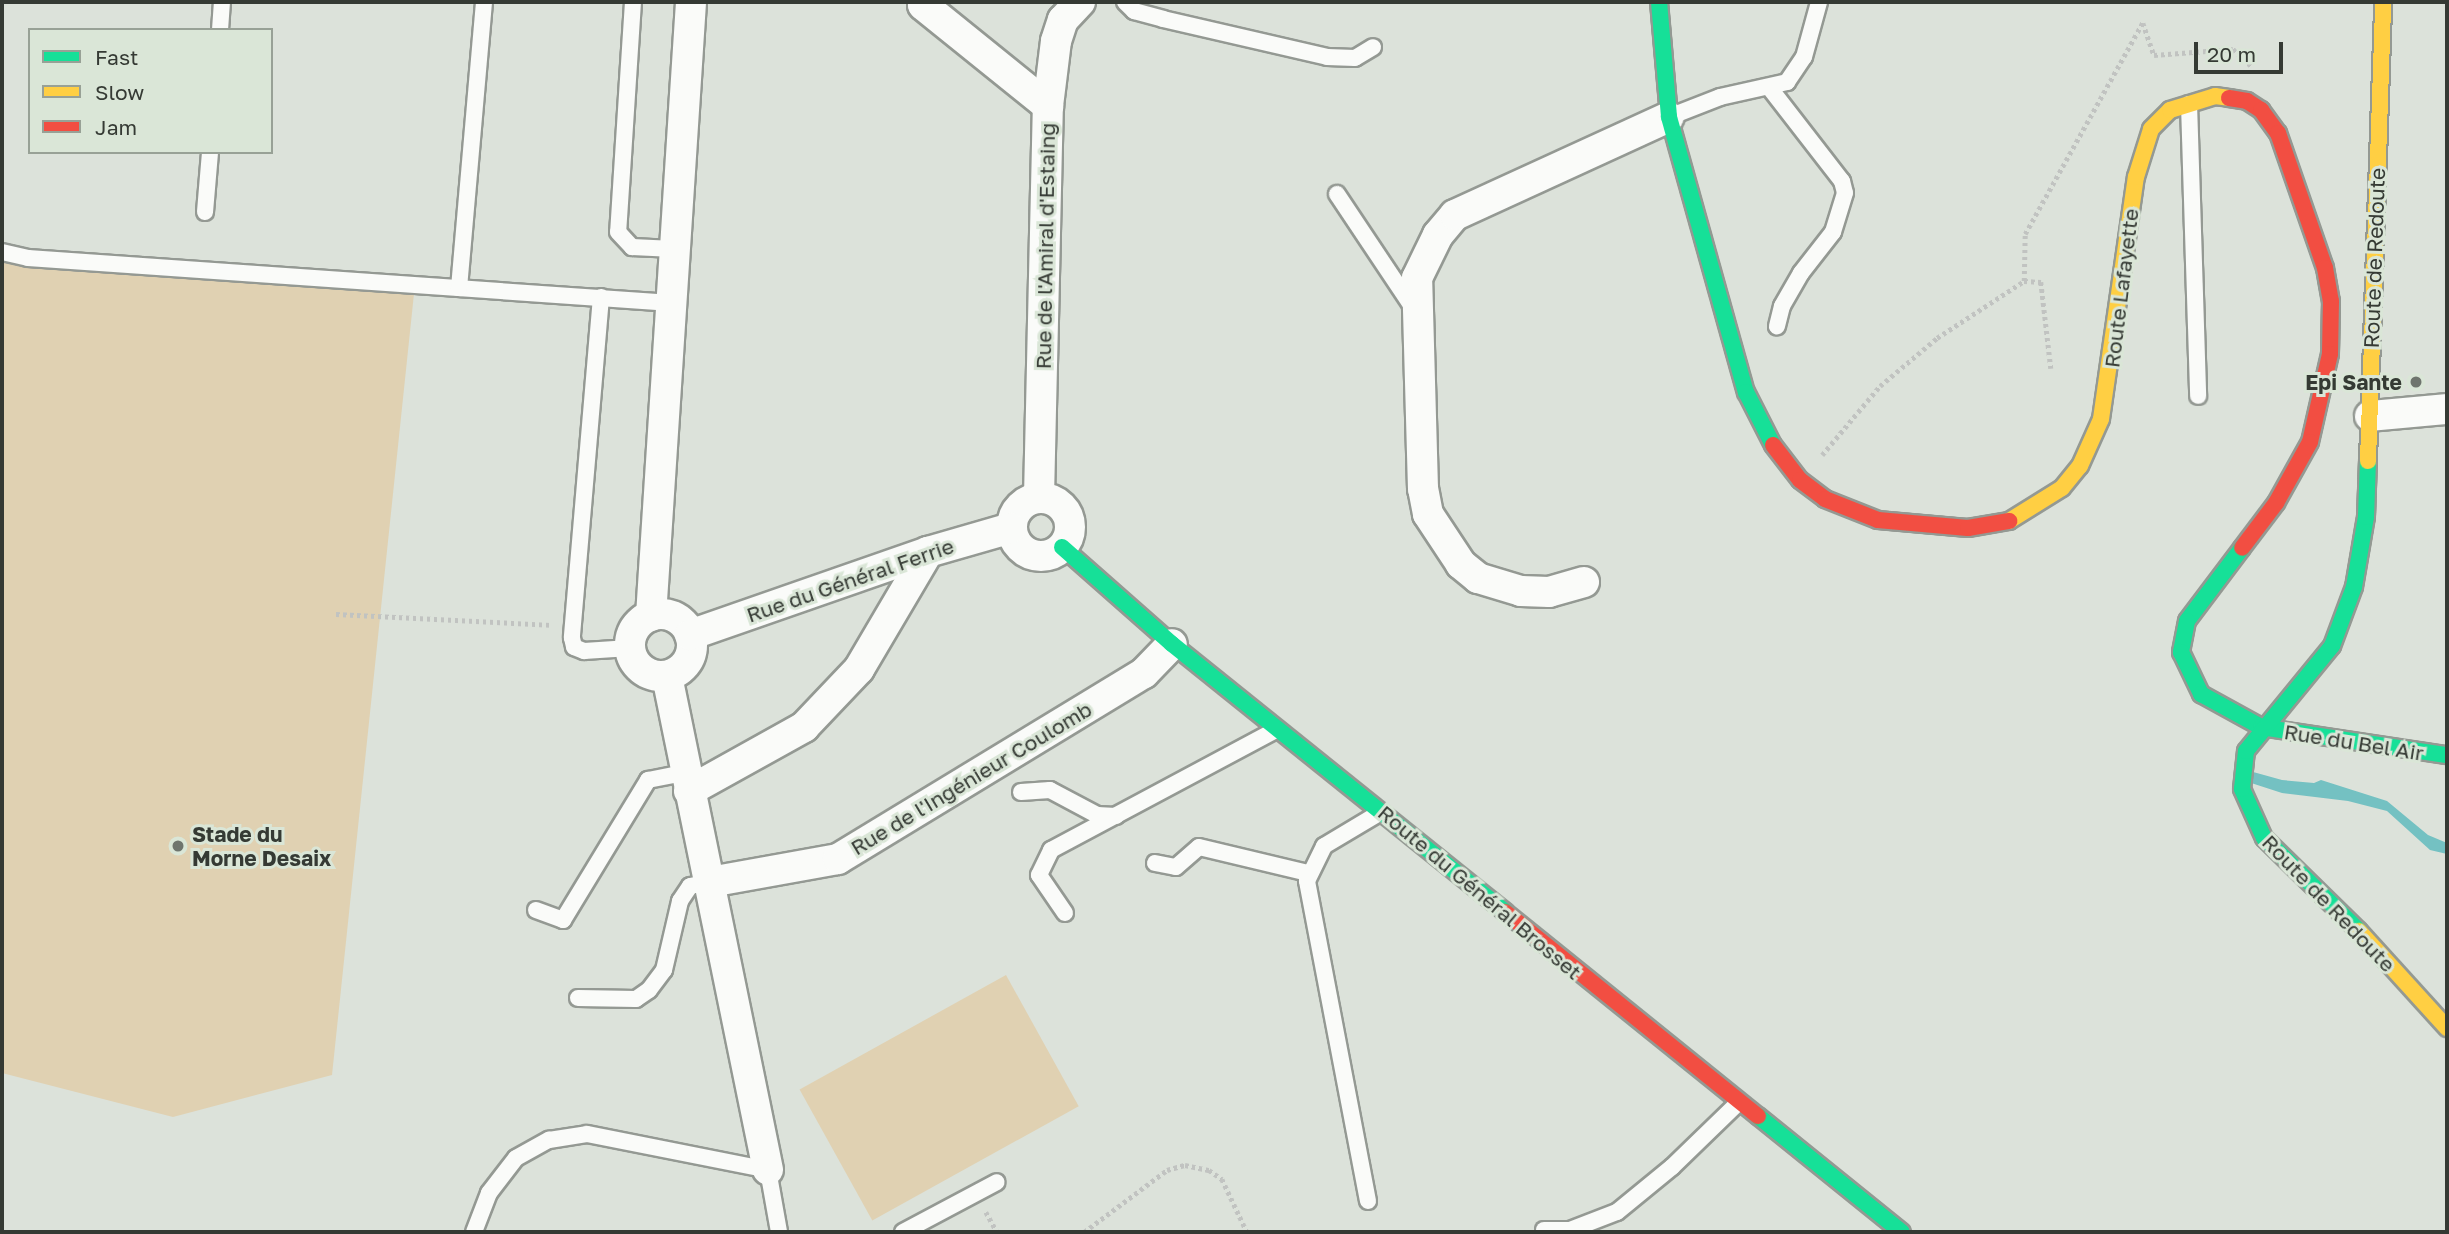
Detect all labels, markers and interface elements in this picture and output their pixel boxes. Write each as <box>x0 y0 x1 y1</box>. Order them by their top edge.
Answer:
legend <box>28 28 273 154</box>
scale bar <box>2197 28 2286 72</box>
text: 20 m <box>2207 41 2256 67</box>
text: Fast <box>95 44 138 70</box>
text: Slow <box>95 79 144 105</box>
text: Jam <box>95 114 137 140</box>
street label: Rue de l'Amiral d'Estaing <box>1030 123 1060 369</box>
street label: Route de Redoute <box>2358 167 2390 349</box>
street label: Route Lafayette <box>2099 207 2143 369</box>
place label: Epi Sante <box>2305 369 2402 395</box>
marker: Epi Sante <box>2408 374 2424 390</box>
street label: Rue du Général Ferrie <box>743 533 957 627</box>
street label: Rue de l'Ingénieur Coulomb <box>846 696 1096 860</box>
street label: Rue du Bel Air <box>2282 719 2426 765</box>
street label: Route du Général Brosset <box>1373 800 1587 984</box>
place label: Stade du Morne Desaix <box>192 821 331 871</box>
street label: Route de Redoute <box>2257 829 2401 977</box>
marker: Stade du Morne Desaix <box>170 838 186 854</box>

